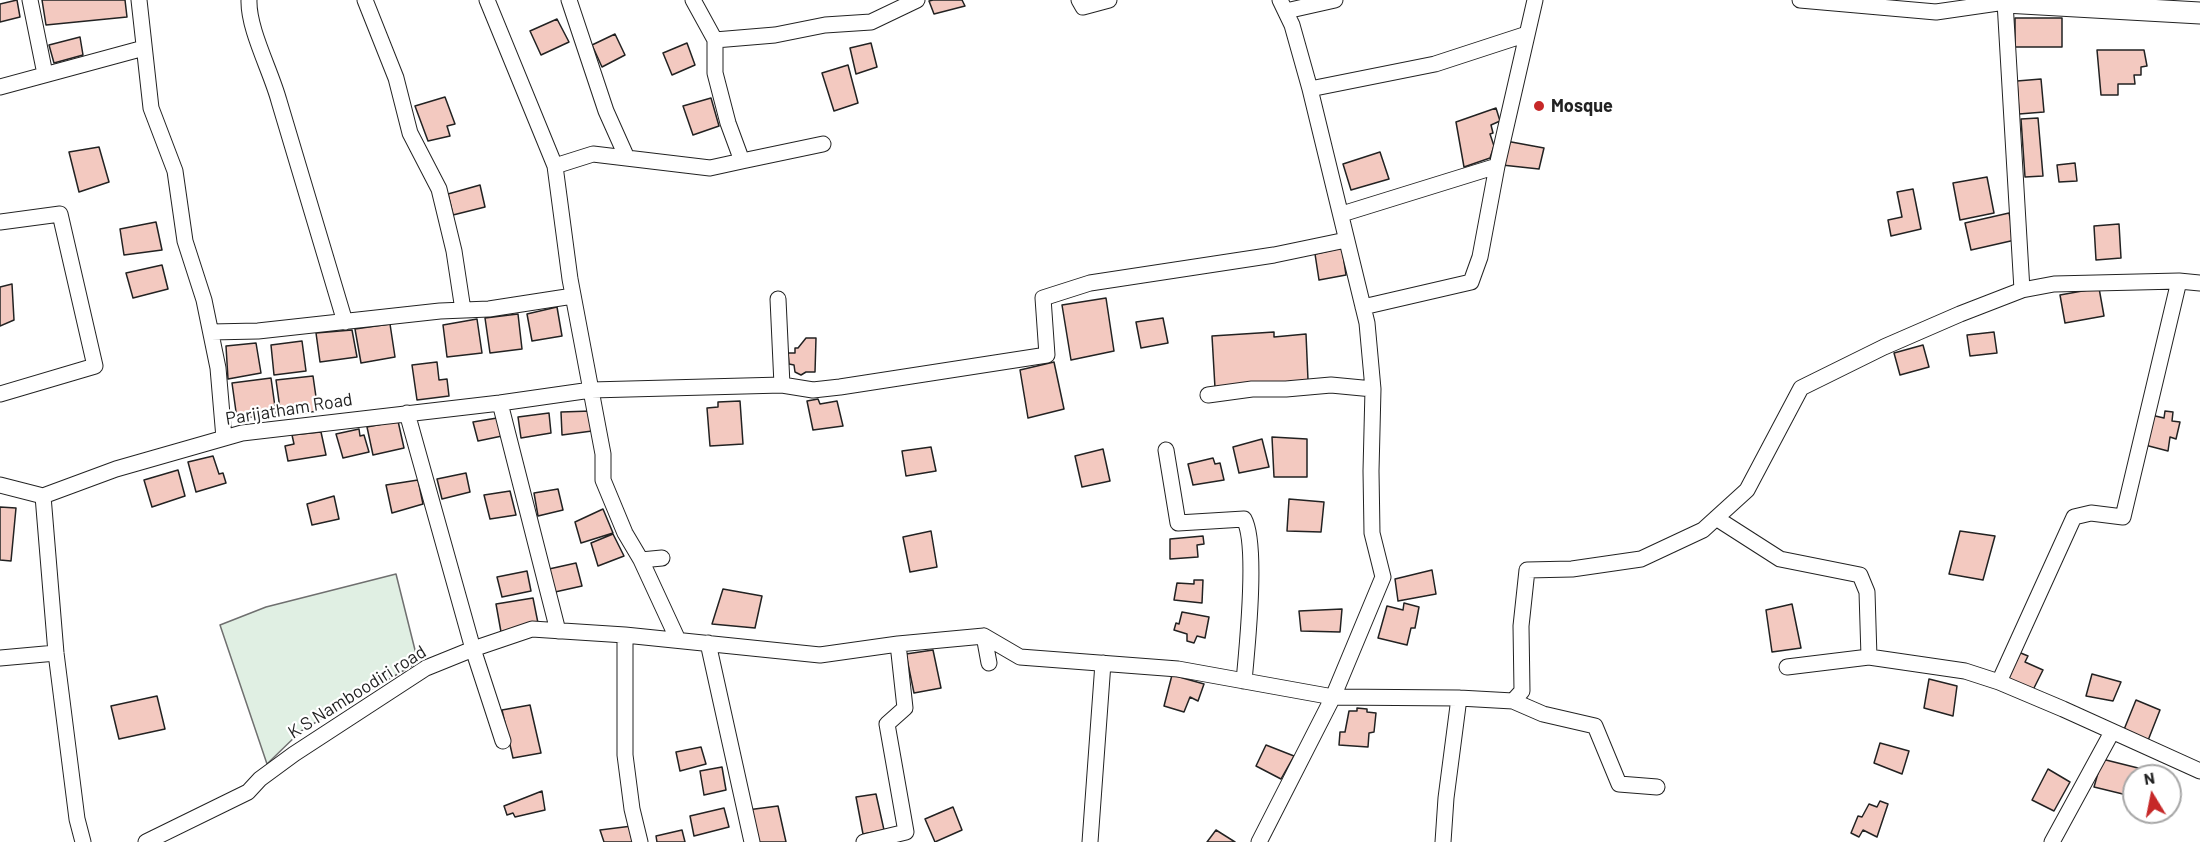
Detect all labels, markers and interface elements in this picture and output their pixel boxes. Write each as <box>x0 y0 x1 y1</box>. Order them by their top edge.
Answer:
place label: Mosque <box>1551 95 1613 117</box>
marker: Mosque <box>1532 99 1546 113</box>
street label: Parijatham Road <box>224 388 354 430</box>
street label: K S Namboodiri road <box>284 641 430 743</box>
north arrow <box>2122 764 2182 824</box>
text: N <box>2142 767 2156 788</box>

